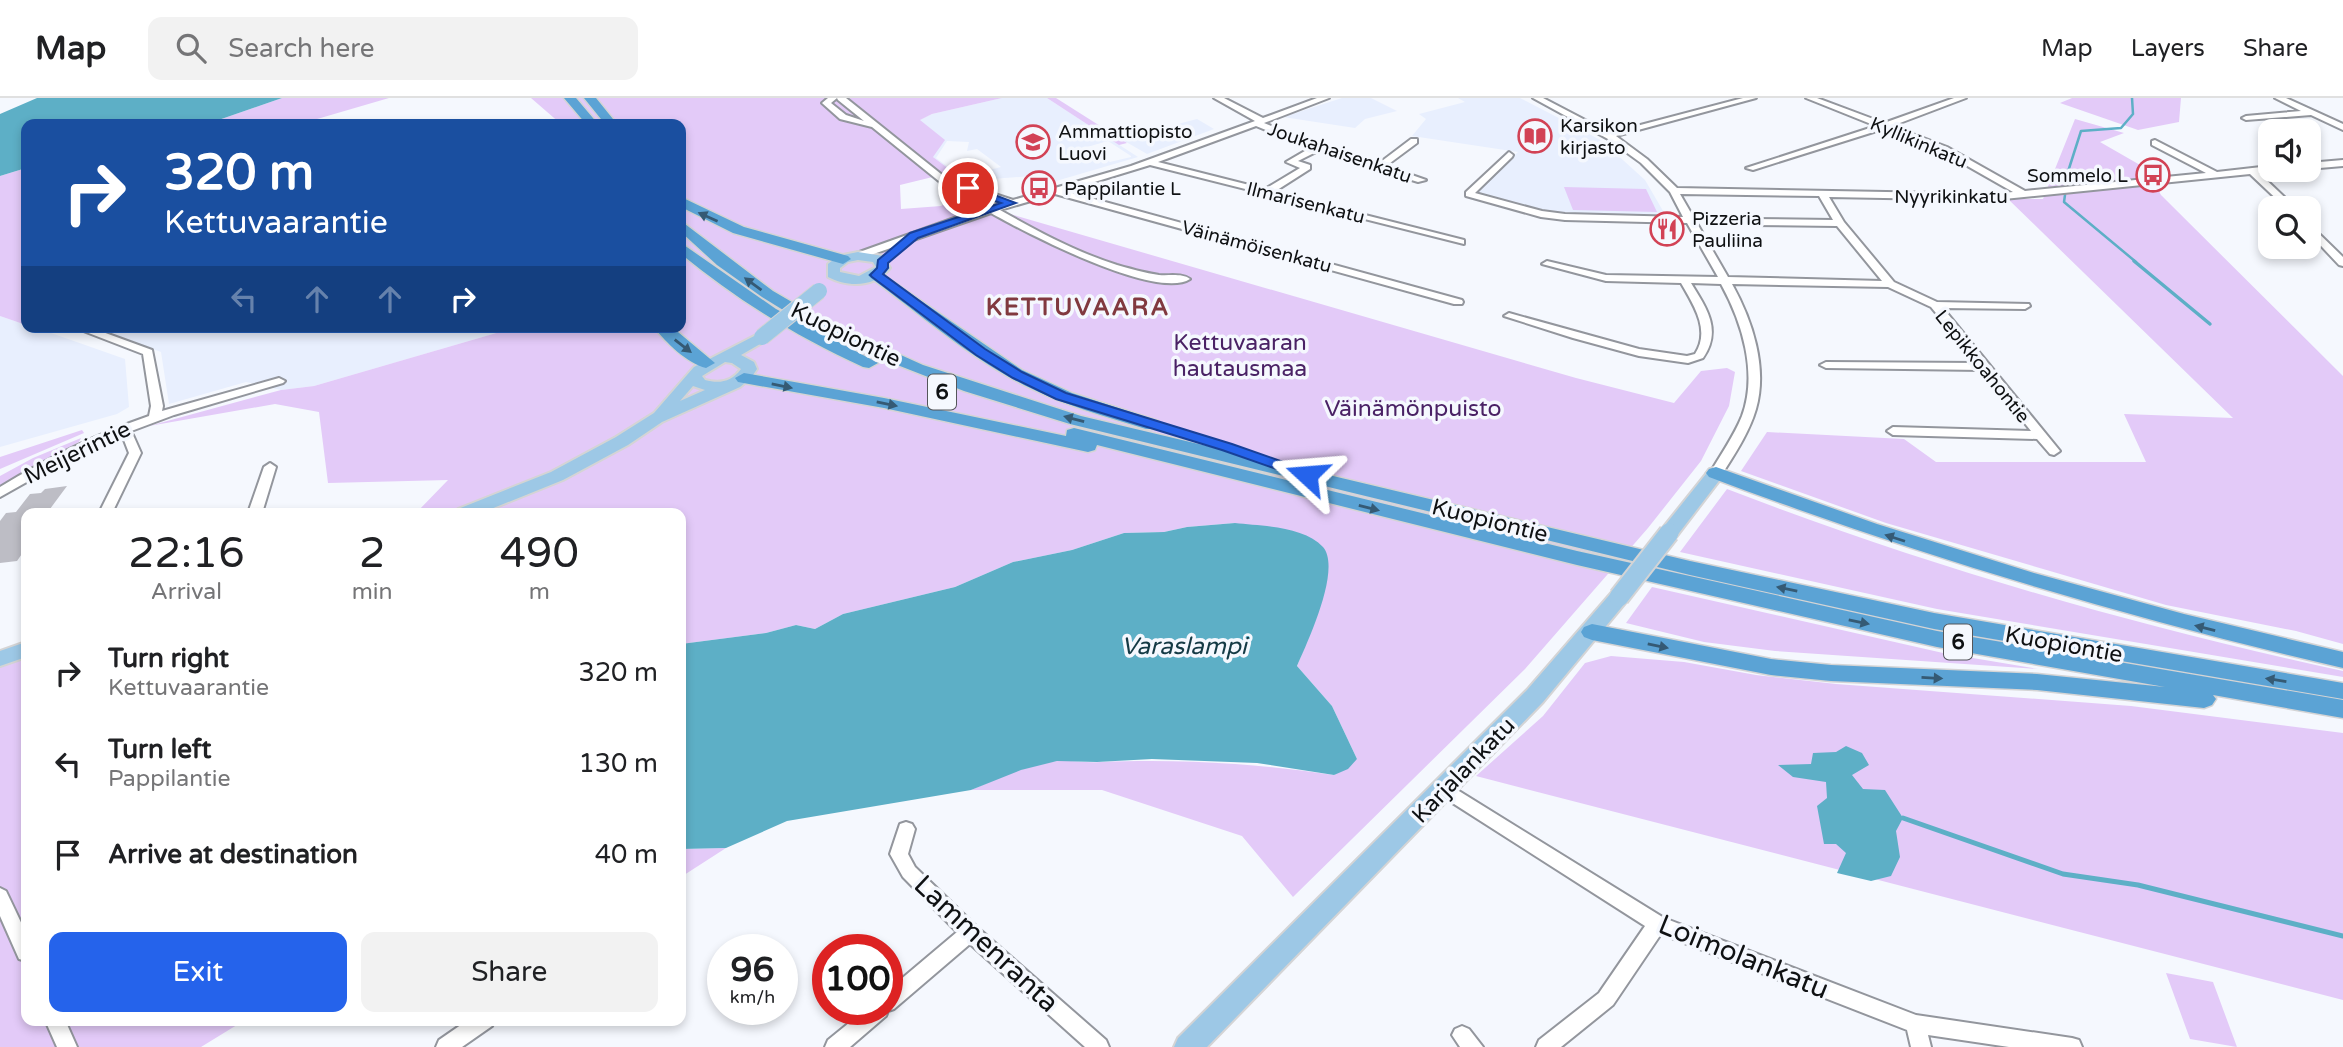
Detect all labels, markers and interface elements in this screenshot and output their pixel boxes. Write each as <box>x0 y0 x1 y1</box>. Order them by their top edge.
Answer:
search box <box>148 17 638 80</box>
text: Map <box>35 29 106 68</box>
icon: search <box>172 29 210 67</box>
text: Search here <box>228 33 374 64</box>
text: Map <box>2041 34 2093 63</box>
text: Layers <box>2131 34 2205 63</box>
text: Share <box>2243 34 2308 63</box>
street label: Kyllikinkatu <box>1867 113 1970 173</box>
place label: Karsikon kirjasto <box>1560 115 1638 159</box>
library icon: Karsikon kirjasto <box>1516 117 1554 155</box>
street label: Joukahaisenkatu <box>1265 118 1415 188</box>
map controls <box>2258 119 2321 259</box>
button: sound <box>2258 119 2321 182</box>
place label: Ammattiopisto Luovi <box>1058 121 1193 165</box>
school or university icon: Ammattiopisto Luovi <box>1014 123 1052 161</box>
text: 320 m <box>164 144 314 203</box>
icon: right <box>49 147 140 238</box>
bus stop icon: Sommelo L <box>2134 156 2172 194</box>
pin <box>938 158 998 218</box>
place label: Sommelo L <box>2027 165 2128 187</box>
icon: arrive <box>949 169 987 207</box>
bus stop icon: Pappilantie L <box>1020 169 1058 207</box>
place label: Pappilantie L <box>1064 178 1181 200</box>
street label: Ilmarisenkatu <box>1244 178 1367 228</box>
street label: Nyyrikinkatu <box>1894 186 2008 208</box>
button: search <box>2258 196 2321 259</box>
text: Kettuvaarantie <box>164 204 388 242</box>
place label: Pizzeria Pauliina <box>1692 208 1763 252</box>
restaurant icon: Pizzeria Pauliina <box>1648 210 1686 248</box>
one-way arrow <box>698 211 718 222</box>
street label: Väinämöisenkatu <box>1179 216 1334 278</box>
one-way arrow <box>743 277 762 291</box>
icon: left <box>225 280 263 318</box>
icon: ahead <box>298 280 336 318</box>
icon: ahead <box>371 280 409 318</box>
icon: right <box>444 280 482 318</box>
district label: KETTUVAARA <box>986 293 1170 322</box>
street label: Kuopiontie <box>786 296 905 374</box>
street label: Lepikkoahontie <box>1930 306 2034 427</box>
park label: Kettuvaaran hautausmaa <box>1173 329 1307 383</box>
one-way arrow <box>674 339 692 354</box>
road number: 6 <box>928 374 956 410</box>
one-way arrow <box>771 380 793 391</box>
park label: Väinämönpuisto <box>1324 395 1502 423</box>
one-way arrow <box>876 398 898 409</box>
one-way arrow <box>1063 413 1085 424</box>
street label: Meijerintie <box>19 415 135 491</box>
position arrow <box>1270 438 1344 512</box>
street label: Kuopiontie <box>1429 493 1551 549</box>
one-way arrow <box>1358 503 1380 514</box>
text: 22:16 <box>128 528 245 579</box>
text: 2 <box>359 528 385 579</box>
text: 490 <box>500 528 579 579</box>
one-way arrow <box>1885 532 1906 543</box>
text: Arrival <box>151 578 222 606</box>
text: min <box>352 578 393 606</box>
text: m <box>529 578 550 606</box>
one-way arrow <box>1776 584 1798 595</box>
one-way arrow <box>1848 616 1870 627</box>
street label: Kuopiontie <box>2003 621 2125 669</box>
one-way arrow <box>2194 622 2215 632</box>
road number: 6 <box>1944 624 1972 660</box>
water label: Varaslampi <box>1121 632 1250 661</box>
one-way arrow <box>1647 641 1669 652</box>
text: Turn right <box>108 643 229 674</box>
icon: right <box>49 654 87 692</box>
text: 320 m <box>578 657 658 688</box>
one-way arrow <box>1922 673 1944 684</box>
text: Kettuvaarantie <box>108 674 269 702</box>
one-way arrow <box>2265 674 2287 685</box>
street label: Karjalankatu <box>1406 712 1521 829</box>
text: Turn left <box>108 734 211 765</box>
icon: left <box>49 745 87 783</box>
text: 130 m <box>578 748 658 779</box>
text: Pappilantie <box>108 765 230 793</box>
icon: arrive <box>49 836 87 874</box>
text: Arrive at destination <box>108 839 358 870</box>
text: 40 m <box>595 839 658 870</box>
street label: Lammenranta <box>907 868 1066 1020</box>
street label: Loimolankatu <box>1653 907 1834 1007</box>
button: Exit <box>49 932 347 1012</box>
button: Share <box>361 932 658 1012</box>
speed limit sign: 100 <box>812 934 903 1025</box>
text: 96 <box>731 949 774 991</box>
text: km/h <box>730 986 775 1008</box>

